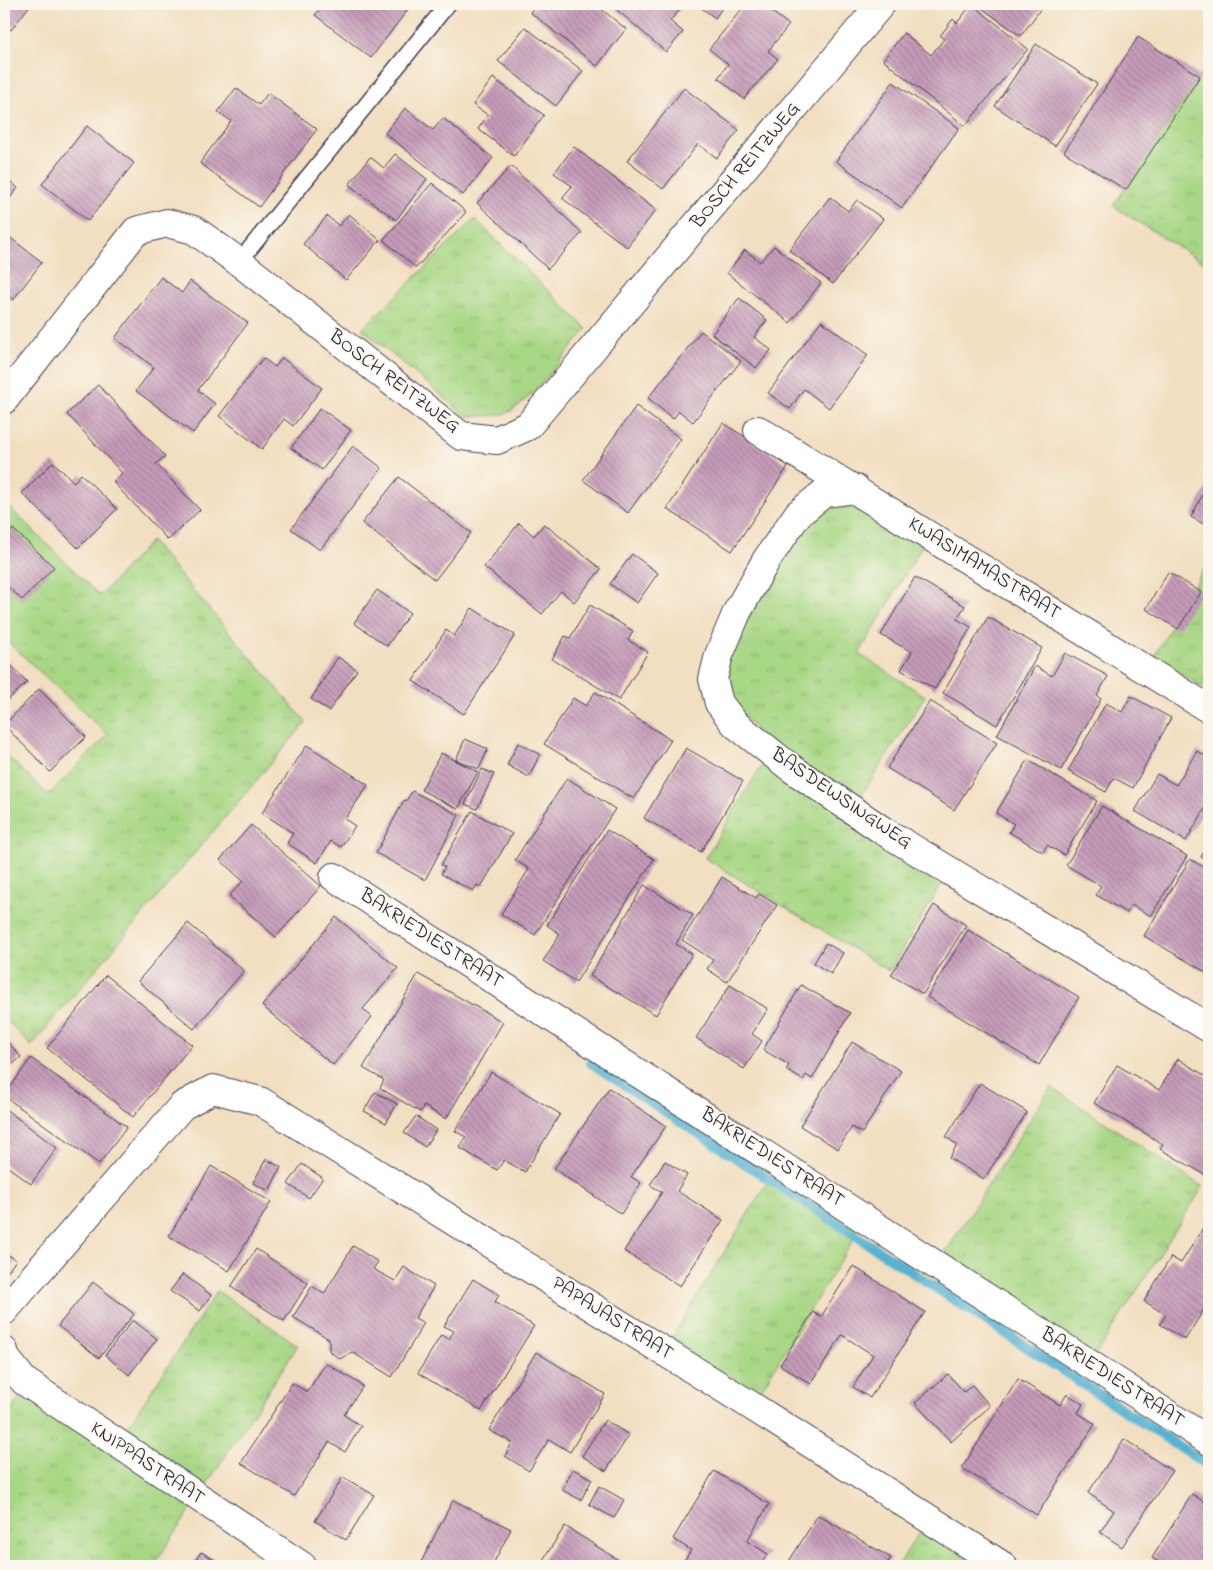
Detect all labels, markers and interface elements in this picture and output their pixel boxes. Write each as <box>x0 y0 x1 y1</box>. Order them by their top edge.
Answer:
street label: BOSCH REITZWEG <box>683 96 808 237</box>
street label: BOSCH REITZWEG <box>321 322 466 441</box>
street label: KWASIMAMASTRAAT <box>902 510 1066 628</box>
street label: BASDEWSINGWEG <box>764 740 917 857</box>
street label: BAKRIEDIESTRAAT <box>353 881 509 996</box>
street label: BAKRIEDIESTRAAT <box>694 1100 850 1215</box>
street label: PAPAJASTRAAT <box>545 1270 679 1368</box>
street label: BAKRIEDIESTRAAT <box>1034 1320 1190 1435</box>
street label: KNIPPASTRAAT <box>84 1415 210 1513</box>

